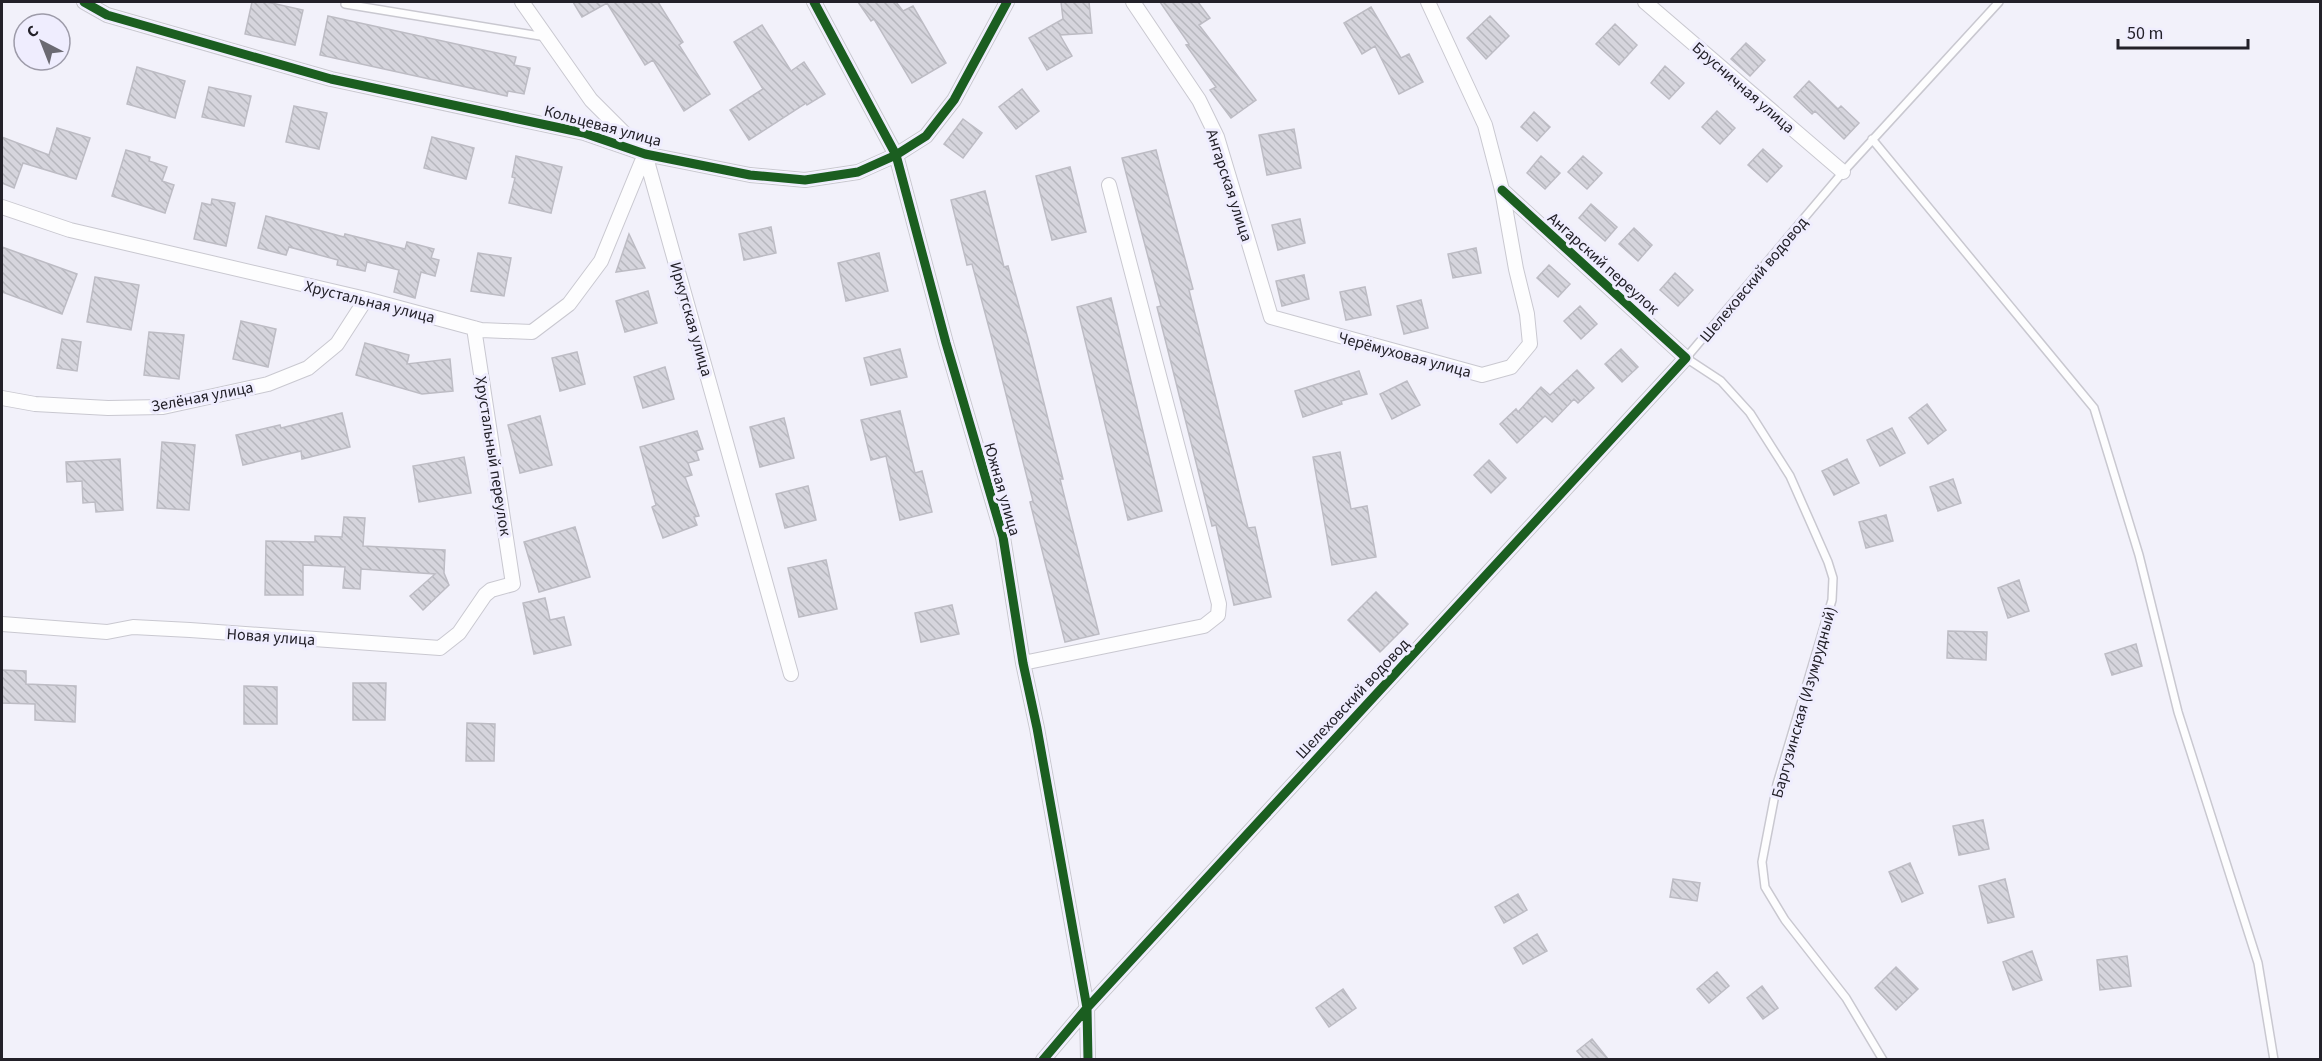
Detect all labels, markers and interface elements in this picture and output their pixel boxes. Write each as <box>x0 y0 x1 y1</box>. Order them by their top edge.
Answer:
north arrow <box>12 12 72 72</box>
scale bar <box>2118 12 2248 50</box>
text: С <box>22 20 43 43</box>
text: 50 m <box>2127 21 2163 46</box>
street label: Брусничная улица <box>1687 37 1799 139</box>
street label: Кольцевая улица <box>542 100 664 152</box>
street label: Ангарская улица <box>1200 126 1258 244</box>
street label: Ангарский переулок <box>1543 208 1664 320</box>
street label: Шелеховский водовод <box>1695 212 1813 347</box>
street label: Иркутская улица <box>664 259 718 379</box>
street label: Хрустальная улица <box>302 275 437 329</box>
street label: Черёмуховая улица <box>1336 327 1474 383</box>
street label: Хрустальный переулок <box>470 375 516 538</box>
street label: Зелёная улица <box>149 376 255 418</box>
street label: Южная улица <box>978 440 1026 538</box>
street label: Баргузинская (Изумрудный) <box>1766 604 1842 801</box>
street label: Новая улица <box>226 623 316 651</box>
street label: Шелеховский водовод <box>1291 633 1415 764</box>

